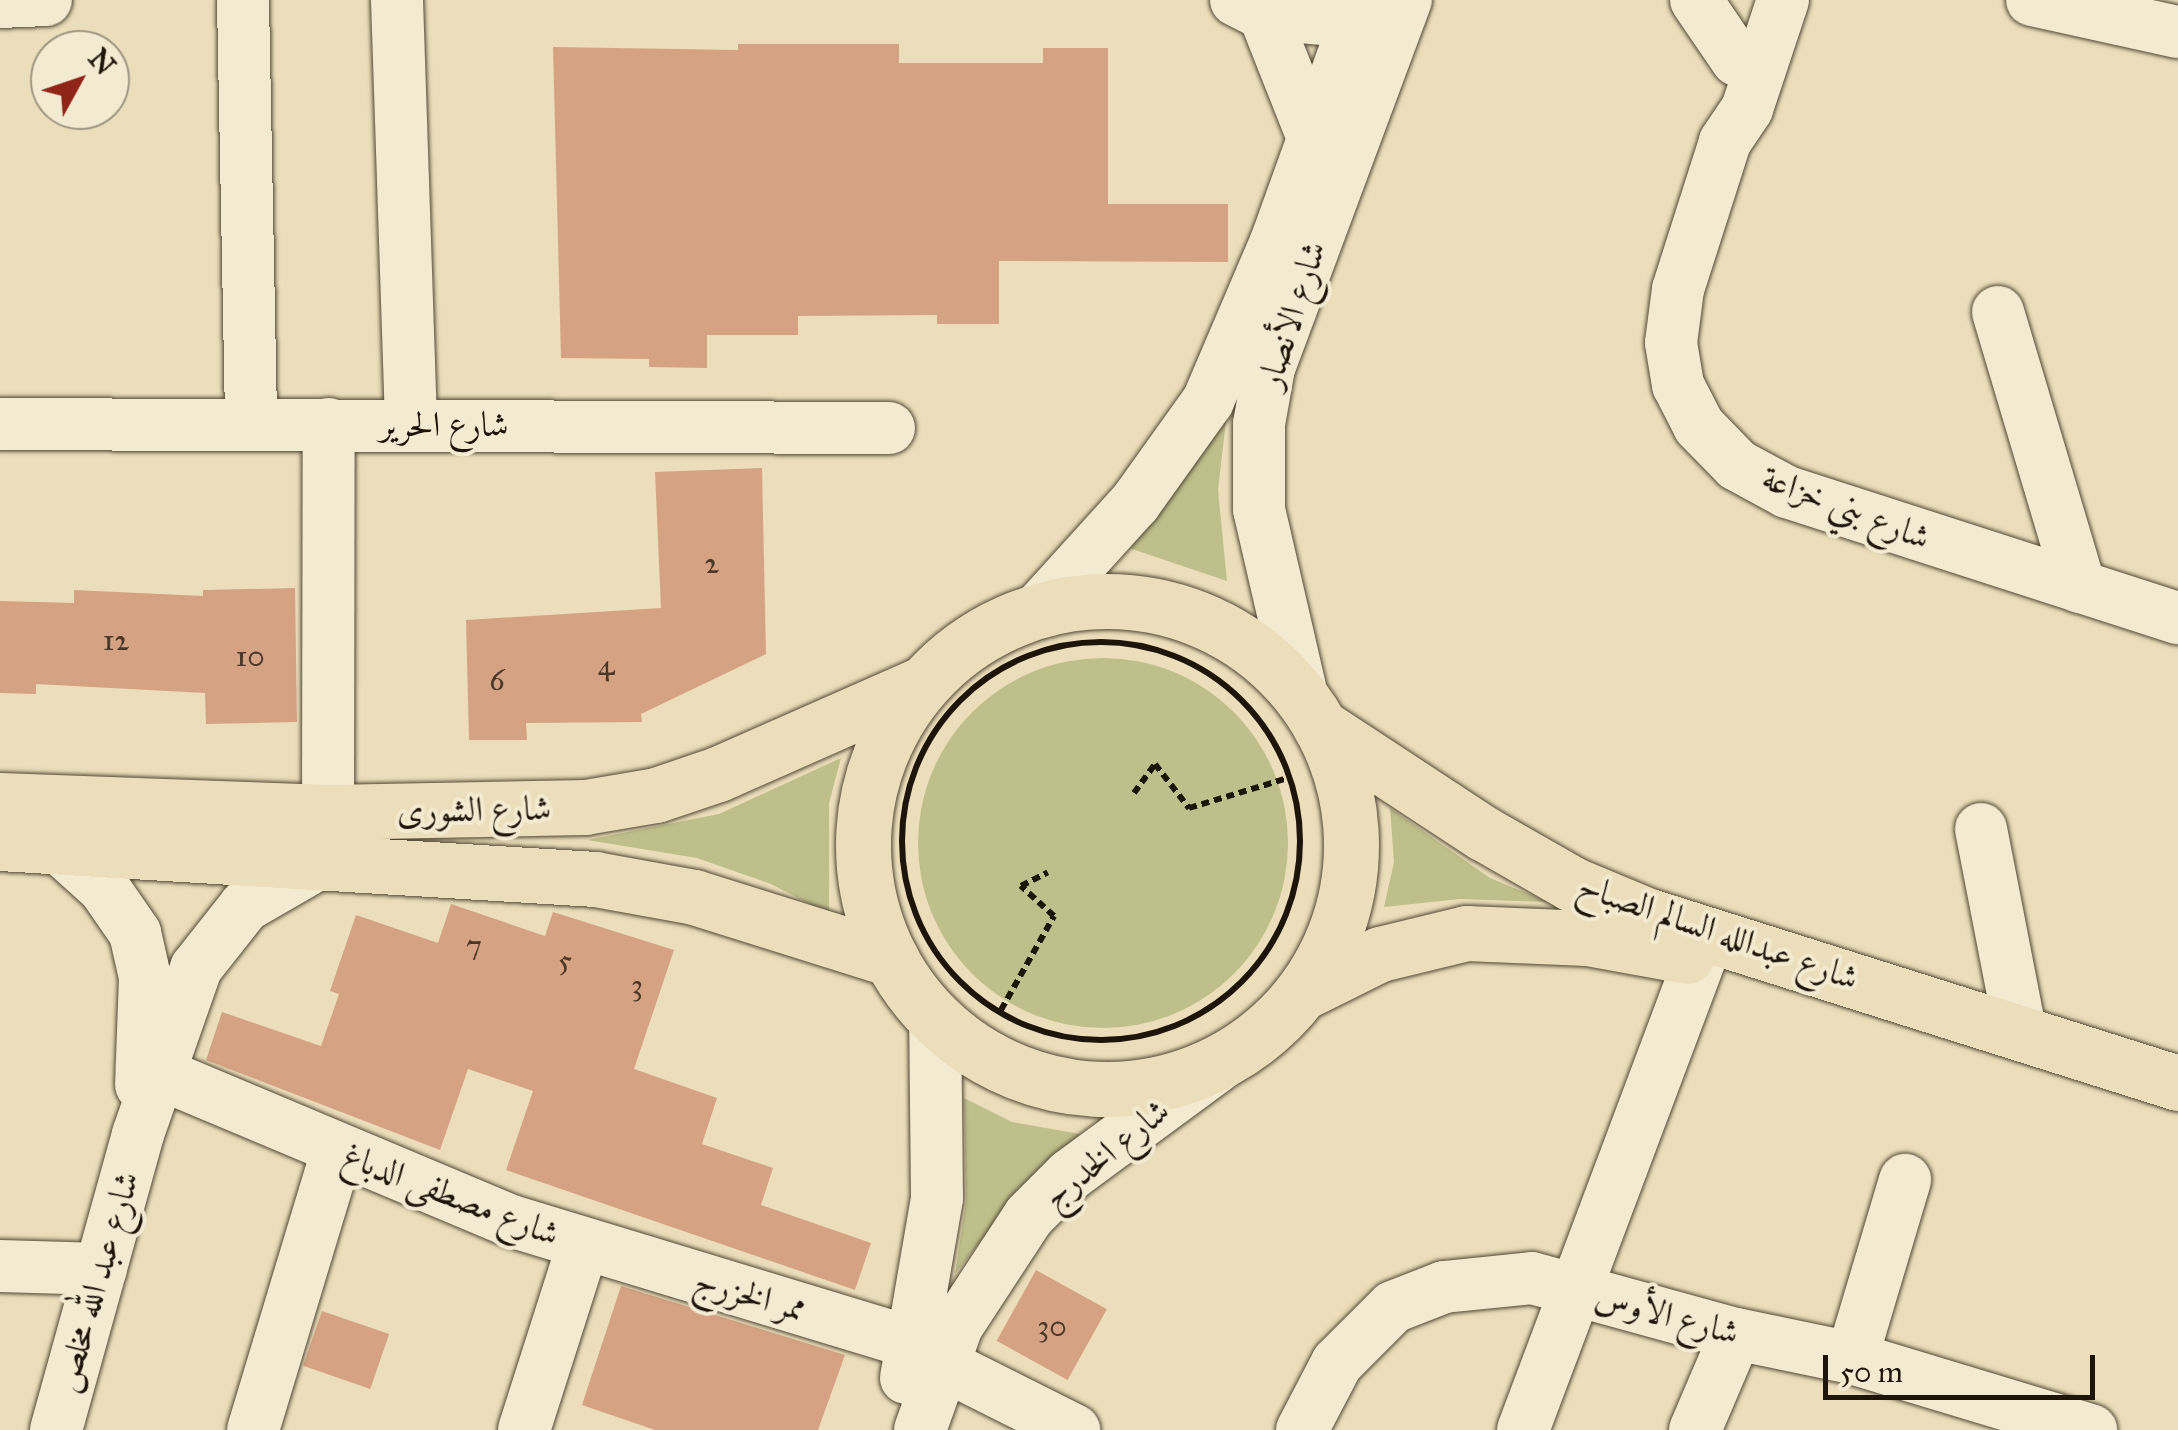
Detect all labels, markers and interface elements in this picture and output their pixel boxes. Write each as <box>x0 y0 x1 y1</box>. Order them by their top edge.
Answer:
north arrow <box>30 30 130 130</box>
text: N <box>81 41 123 82</box>
street label: شارع الأنصار <box>1249 236 1335 394</box>
street label: شارع الحرير <box>379 404 509 446</box>
street label: شارع بني خزاعة <box>1756 457 1936 559</box>
house number: 2 <box>705 545 719 581</box>
house number: 12 <box>103 622 129 658</box>
house number: 10 <box>235 638 265 674</box>
house number: 4 <box>598 647 614 683</box>
house number: 6 <box>489 662 505 698</box>
street label: شارع الشورى <box>396 788 552 832</box>
street label: شارع عبدالله السالم الصباح <box>1572 864 1864 1000</box>
house number: 7 <box>466 927 482 963</box>
house number: 5 <box>558 942 572 978</box>
house number: 3 <box>631 967 643 1003</box>
street label: شارع الخدرج <box>1034 1090 1178 1218</box>
street label: شارع مصطفى الدباغ <box>337 1134 565 1256</box>
street label: شارع عبد الله مخلص <box>45 1167 149 1397</box>
street label: ممر الخزرج <box>689 1259 811 1331</box>
street label: شارع الأوس <box>1591 1276 1743 1354</box>
house number: 30 <box>1037 1308 1067 1344</box>
scale bar <box>1828 1335 2100 1397</box>
text: 50 m <box>1840 1354 1903 1390</box>

